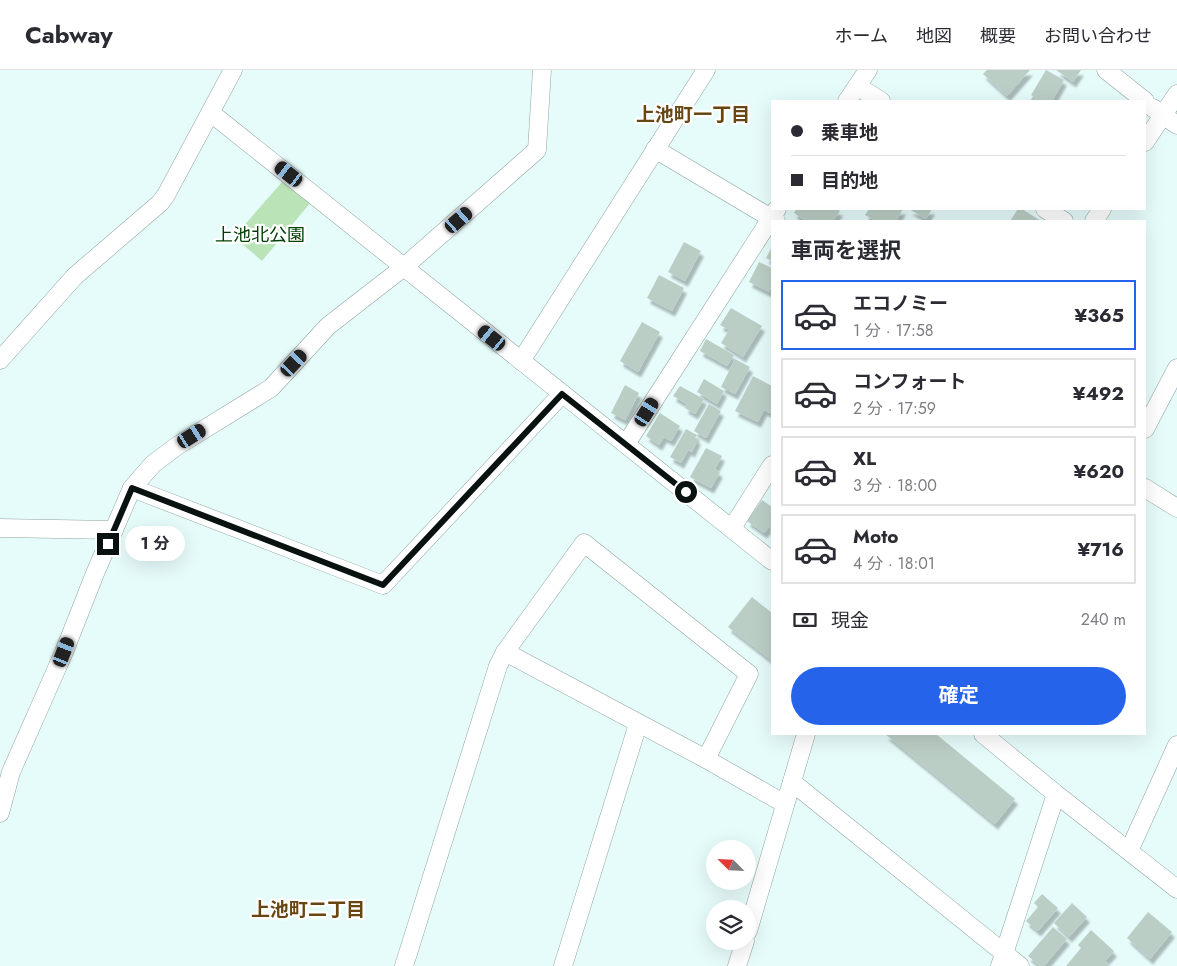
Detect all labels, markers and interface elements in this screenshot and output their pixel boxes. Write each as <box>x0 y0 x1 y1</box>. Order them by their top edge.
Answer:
text: Cabway <box>25 17 113 52</box>
text: ホーム <box>835 23 888 49</box>
text: 地図 <box>916 23 952 49</box>
text: 概要 <box>980 23 1016 49</box>
text: お問い合わせ <box>1044 23 1152 49</box>
district label: 上池町一丁目 <box>636 101 750 128</box>
text: 乗車地 <box>821 119 878 146</box>
car <box>272 159 305 189</box>
text: 目的地 <box>821 167 878 194</box>
car <box>442 204 475 236</box>
park label: 上池北公園 <box>215 222 305 248</box>
text: 車両を選択 <box>791 234 901 266</box>
text: エコノミー <box>853 290 948 317</box>
icon: car <box>793 293 838 338</box>
text: ¥365 <box>1075 302 1124 329</box>
text: 1 分 · 17:58 <box>853 319 934 342</box>
car <box>475 323 508 353</box>
car <box>278 347 309 379</box>
text: コンフォート <box>853 368 966 395</box>
icon: car <box>793 371 838 416</box>
text: ¥492 <box>1073 380 1124 407</box>
car <box>632 395 661 429</box>
text: 2 分 · 17:59 <box>853 397 936 420</box>
car <box>175 422 208 450</box>
text: XL <box>853 445 876 472</box>
icon: car <box>793 449 838 494</box>
text: ¥620 <box>1074 458 1124 485</box>
text: 3 分 · 18:00 <box>853 474 937 497</box>
route start <box>675 481 697 503</box>
text: Moto <box>853 523 898 550</box>
callout: 1 分 <box>126 526 186 562</box>
icon: car <box>793 527 838 572</box>
text: 1 分 <box>141 532 169 555</box>
route end <box>97 533 119 555</box>
text: ¥716 <box>1077 536 1124 563</box>
text: 4 分 · 18:01 <box>853 552 935 575</box>
icon: cash <box>791 606 819 634</box>
text: 現金 <box>831 607 869 634</box>
text: 240 m <box>1081 608 1126 631</box>
car <box>51 635 76 669</box>
button: 確定 <box>791 667 1126 725</box>
north arrow <box>706 840 756 890</box>
map controls <box>706 840 756 950</box>
district label: 上池町二丁目 <box>251 896 365 923</box>
button: layers <box>706 900 756 950</box>

